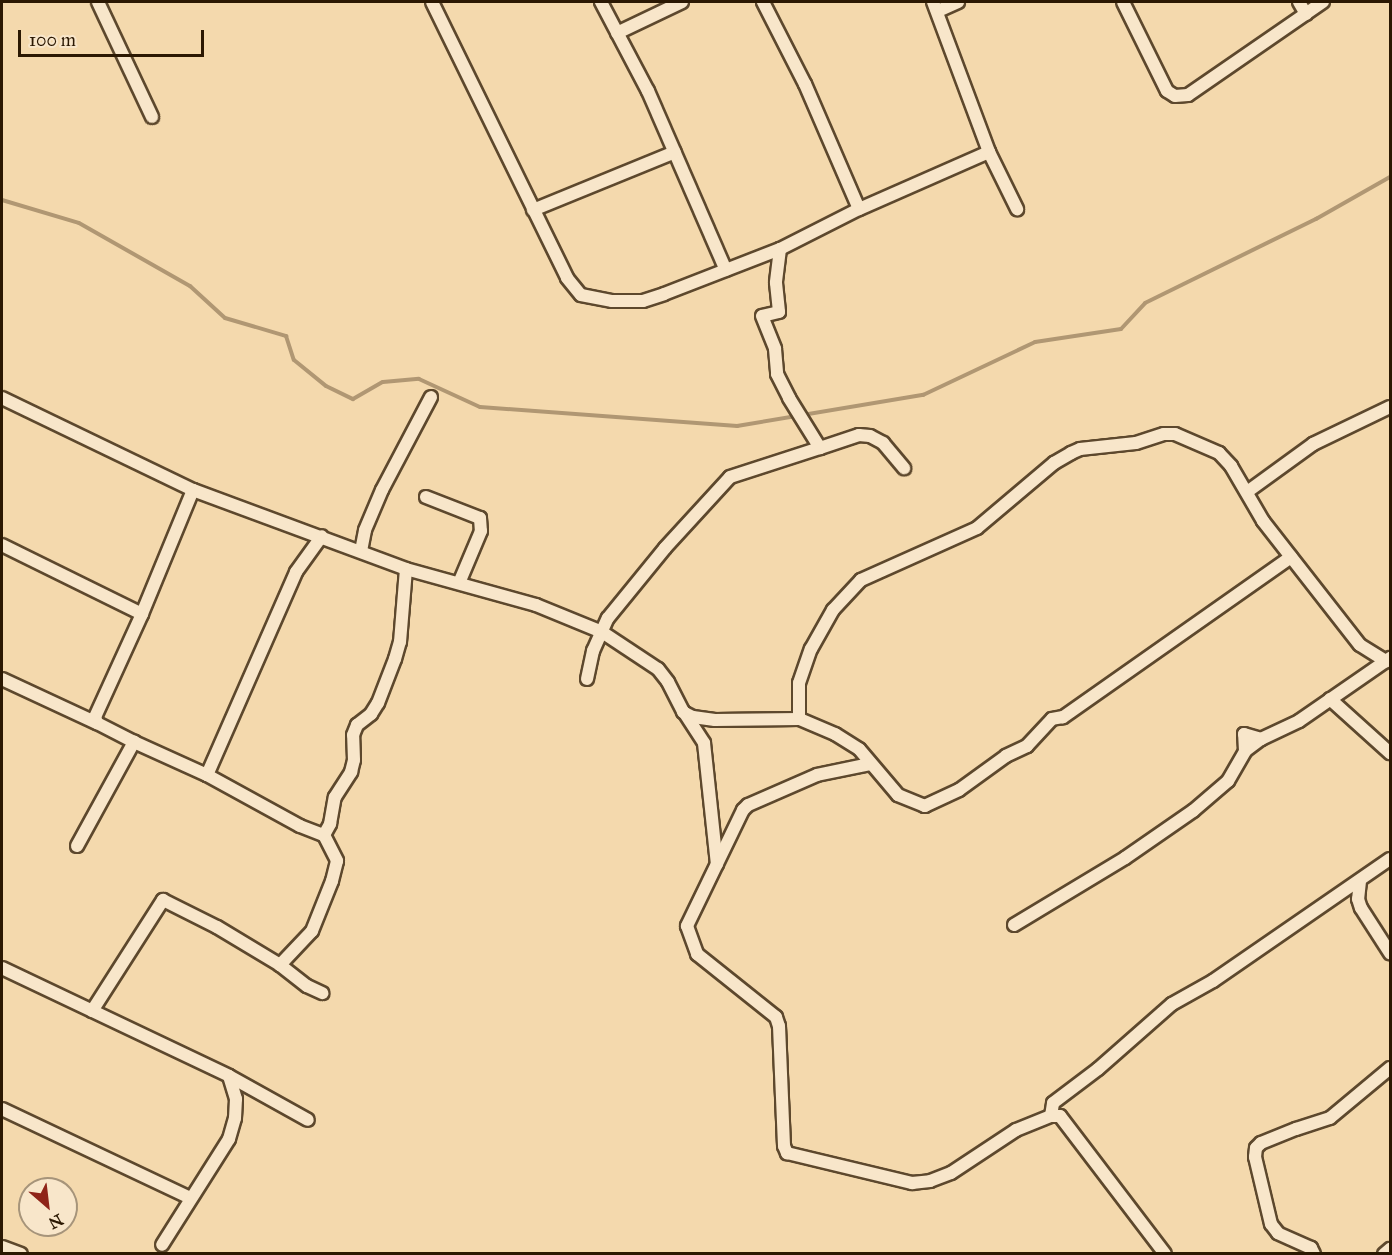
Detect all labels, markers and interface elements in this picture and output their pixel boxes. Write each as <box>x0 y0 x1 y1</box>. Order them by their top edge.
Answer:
scale bar <box>21 18 207 56</box>
text: 100 m <box>29 29 76 51</box>
north arrow <box>18 1177 78 1237</box>
text: N <box>45 1210 66 1233</box>

